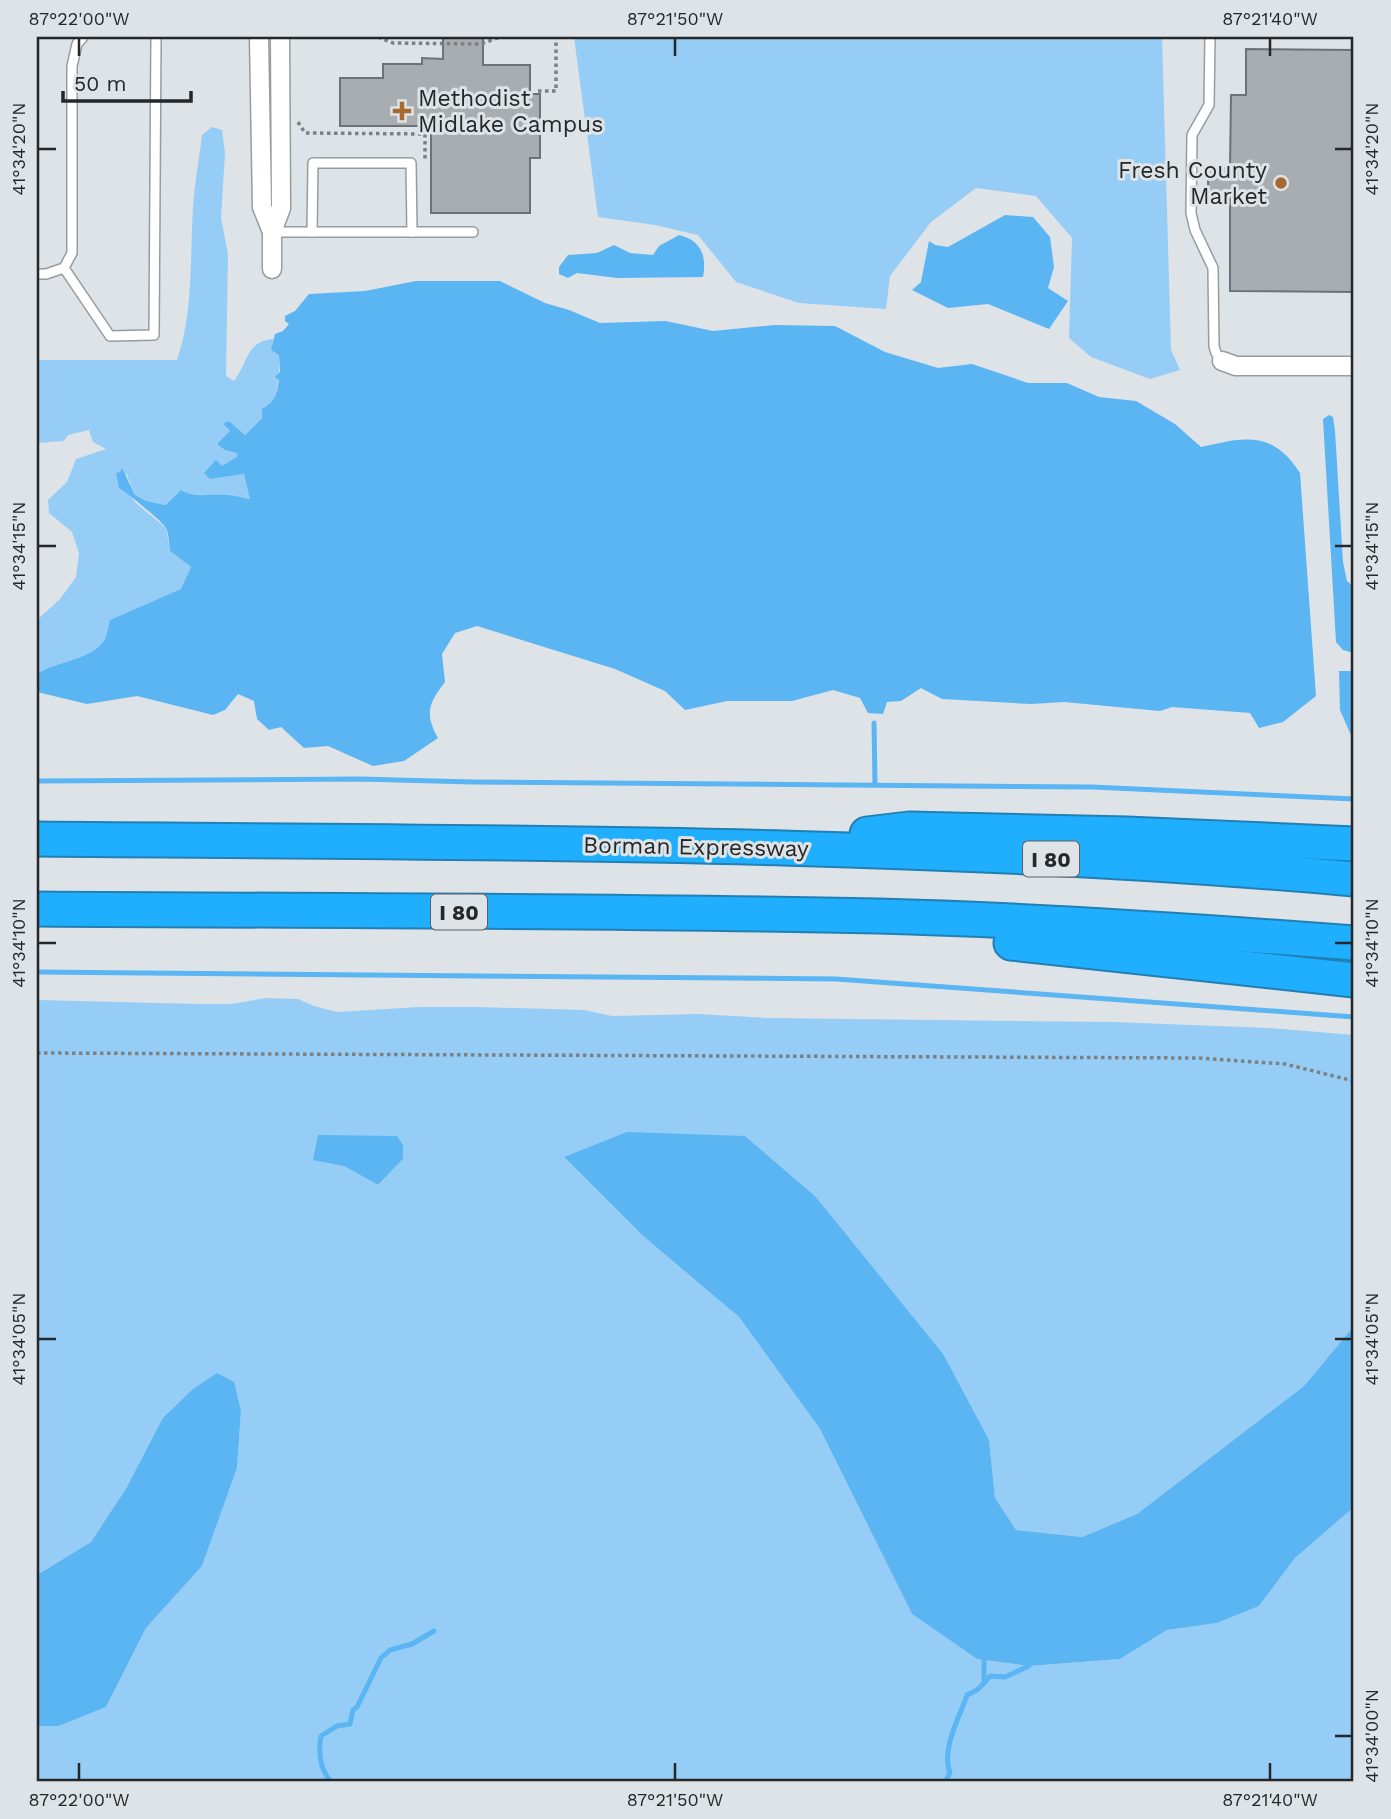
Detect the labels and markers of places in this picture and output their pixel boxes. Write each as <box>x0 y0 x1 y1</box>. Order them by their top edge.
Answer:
place label: Methodist Midlake Campus <box>418 85 603 138</box>
marker: Methodist Midlake Campus <box>392 101 412 121</box>
place label: Fresh County Market <box>1118 157 1267 210</box>
marker: Fresh County Market <box>1273 175 1289 191</box>

